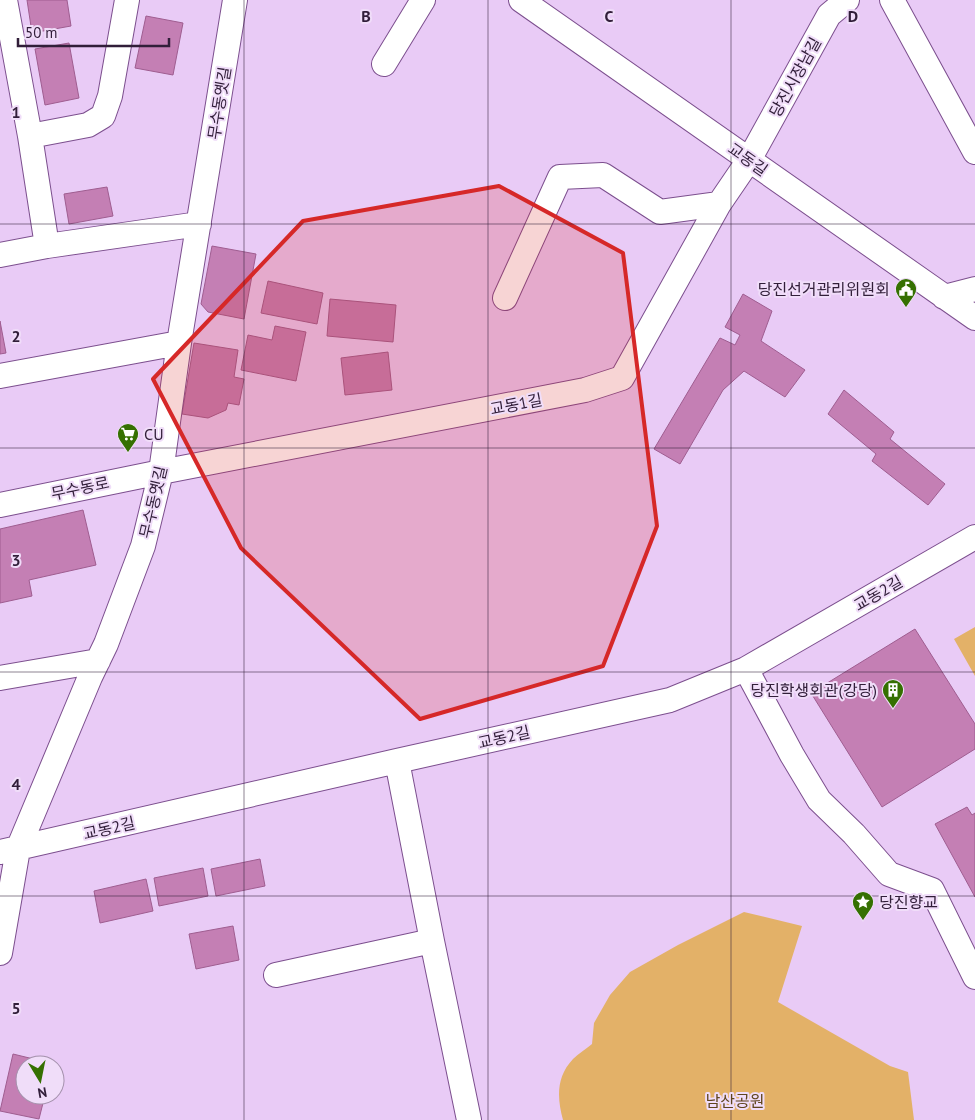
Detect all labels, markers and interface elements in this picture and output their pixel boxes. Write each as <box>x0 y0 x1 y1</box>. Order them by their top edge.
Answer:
text: B <box>361 6 371 26</box>
text: C <box>605 6 614 26</box>
text: D <box>848 6 858 26</box>
scale bar <box>18 15 169 47</box>
text: 50 m <box>25 23 58 42</box>
street label: 당진시장남길 <box>765 34 825 120</box>
street label: 무수동옛길 <box>203 65 235 141</box>
text: 1 <box>11 102 21 122</box>
street label: 교동길 <box>724 138 772 180</box>
public building icon: 당진선거관리위원회 <box>894 277 918 308</box>
place label: 당진선거관리위원회 <box>758 279 890 299</box>
text: 2 <box>11 326 21 346</box>
street label: 교동1길 <box>488 389 544 419</box>
supermarket icon: CU <box>116 422 140 453</box>
place label: CU <box>144 424 164 444</box>
street label: 무수동옛길 <box>135 464 171 540</box>
street label: 무수동로 <box>49 472 111 504</box>
text: 3 <box>11 550 21 570</box>
street label: 교동2길 <box>850 571 906 615</box>
building icon: 당진학생회관(강당) <box>881 678 905 709</box>
place label: 당진학생회관(강당) <box>750 680 877 700</box>
street label: 교동2길 <box>476 721 532 753</box>
text: 4 <box>11 774 21 794</box>
street label: 교동2길 <box>81 812 137 844</box>
place icon: 당진향교 <box>851 890 875 921</box>
place label: 당진향교 <box>879 892 938 912</box>
text: 5 <box>11 998 21 1018</box>
north arrow <box>15 1055 65 1105</box>
text: N <box>36 1083 48 1102</box>
park label: 남산공원 <box>706 1091 764 1111</box>

